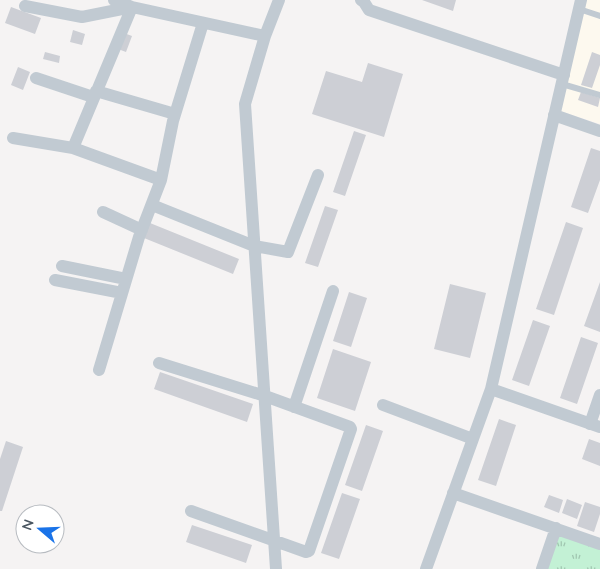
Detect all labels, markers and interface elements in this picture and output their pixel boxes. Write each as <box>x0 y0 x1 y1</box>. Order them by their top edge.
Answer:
north arrow <box>15 504 65 554</box>
text: N <box>18 517 38 533</box>

